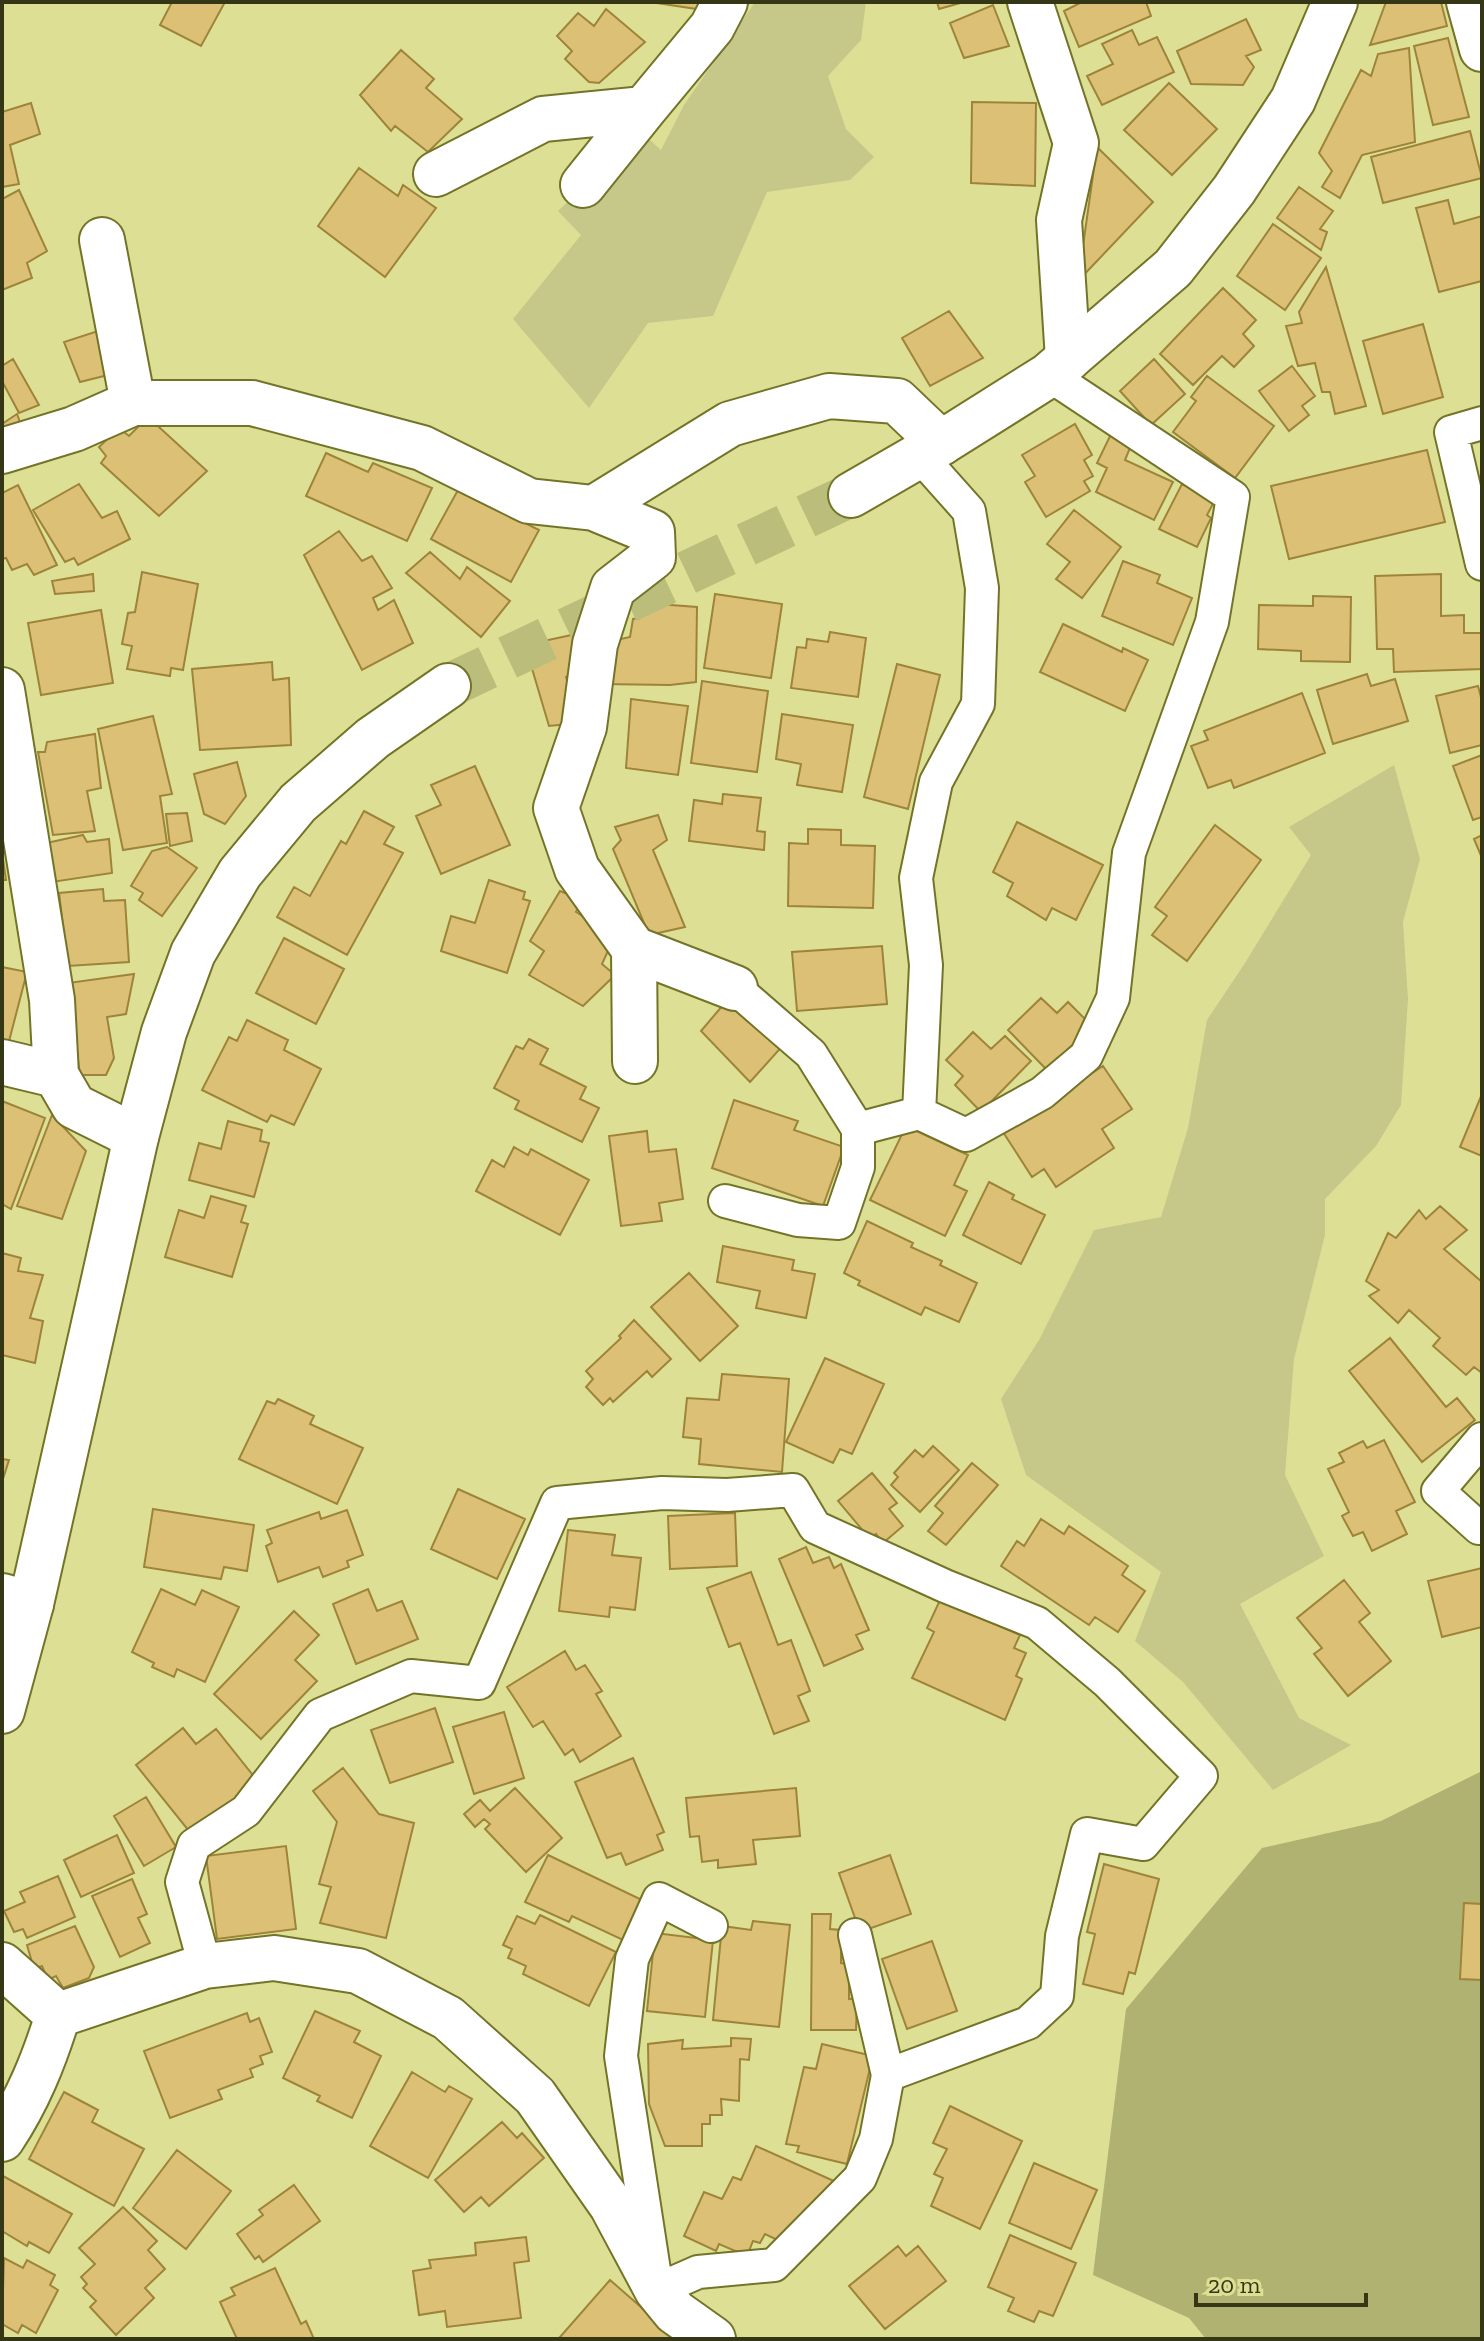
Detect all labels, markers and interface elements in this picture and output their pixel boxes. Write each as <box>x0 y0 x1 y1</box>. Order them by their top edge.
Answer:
scale bar <box>1196 2257 1366 2307</box>
text: 20 m <box>1208 2270 1261 2299</box>

